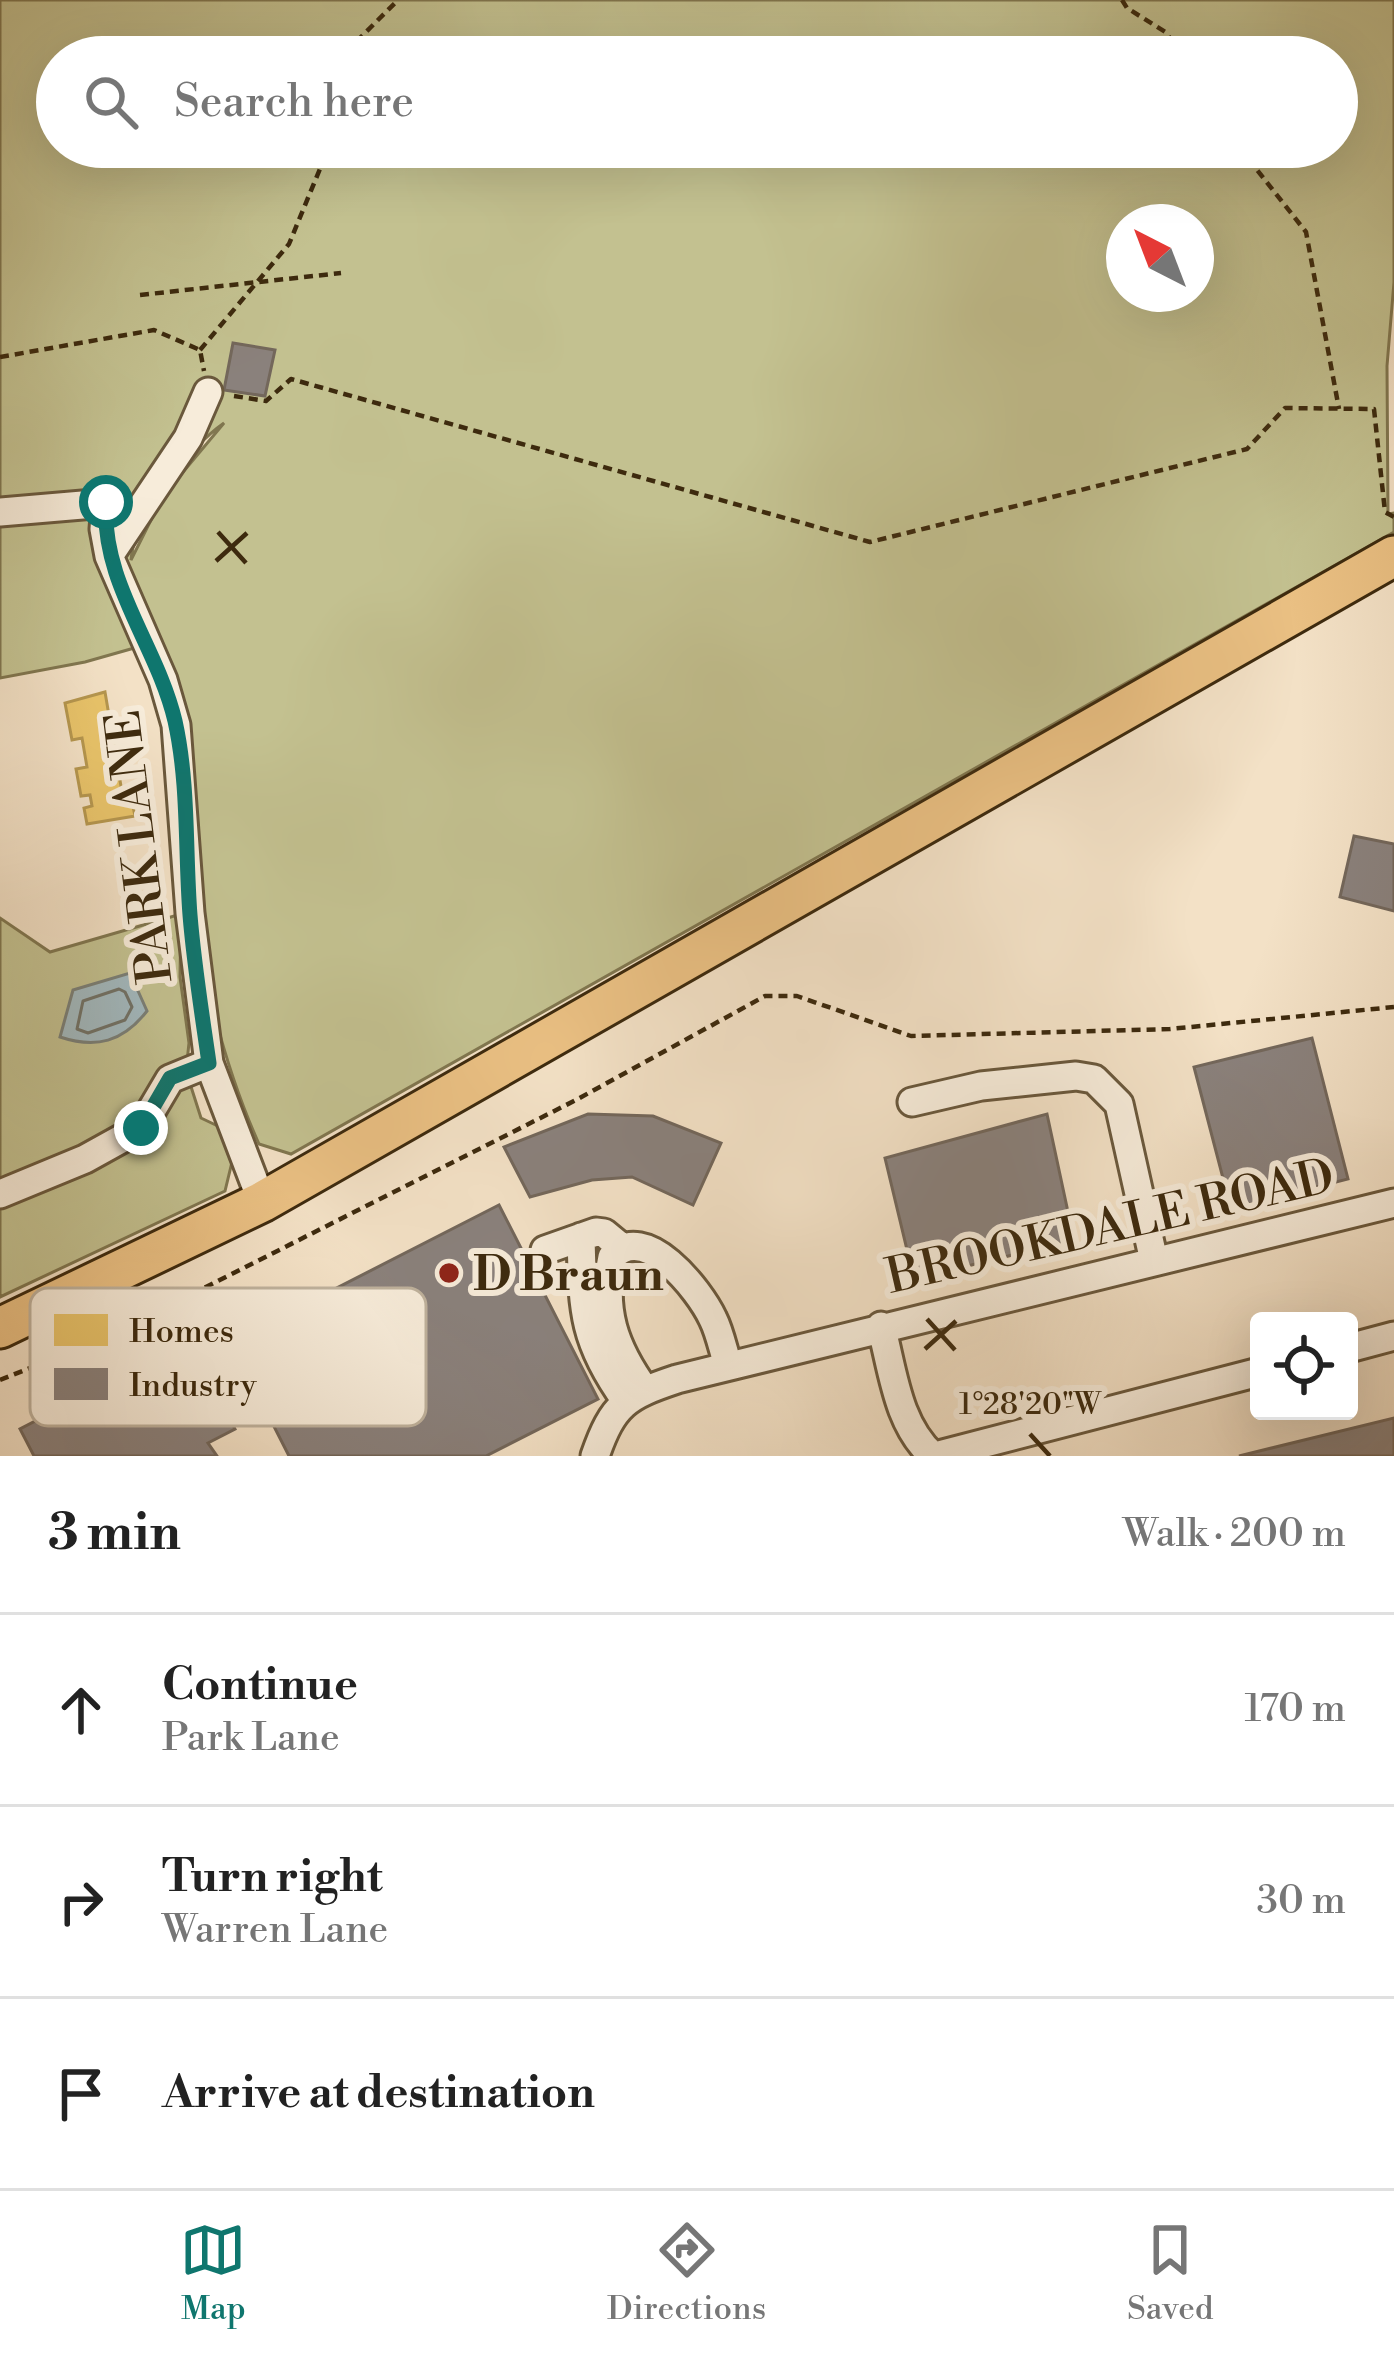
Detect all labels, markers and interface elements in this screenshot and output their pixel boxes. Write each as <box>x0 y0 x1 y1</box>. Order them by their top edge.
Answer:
search box <box>36 36 1358 168</box>
icon: search <box>78 69 144 135</box>
text: Search here <box>174 74 414 131</box>
north arrow <box>1106 204 1214 312</box>
route start <box>79 475 133 529</box>
street label: PARK LANE <box>94 707 187 987</box>
route end <box>114 1101 168 1155</box>
street label: BROOKDALE ROAD <box>880 1147 1340 1309</box>
place label: D Braun <box>473 1246 664 1306</box>
marker: D Braun <box>436 1260 462 1286</box>
legend <box>30 1288 426 1426</box>
text: Homes <box>129 1312 234 1353</box>
map controls <box>1250 1312 1358 1420</box>
button: locate <box>1250 1312 1358 1420</box>
text: Industry <box>129 1366 258 1407</box>
text: 1°28'20"W <box>959 1386 1102 1424</box>
text: 3 min <box>48 1502 181 1566</box>
text: Walk · 200 m <box>1123 1510 1346 1559</box>
text: Continue <box>162 1657 358 1714</box>
icon: ahead <box>48 1677 114 1743</box>
text: 170 m <box>1244 1685 1346 1734</box>
text: Park Lane <box>162 1714 340 1763</box>
text: Turn right <box>162 1849 383 1906</box>
icon: right <box>48 1869 114 1935</box>
text: 30 m <box>1256 1877 1346 1926</box>
text: Warren Lane <box>162 1906 388 1955</box>
icon: arrive <box>48 2061 114 2127</box>
text: Arrive at destination <box>162 2065 595 2122</box>
tab: Map <box>180 2217 246 2330</box>
tab: Directions <box>607 2217 766 2330</box>
tab: Saved <box>1127 2217 1214 2330</box>

